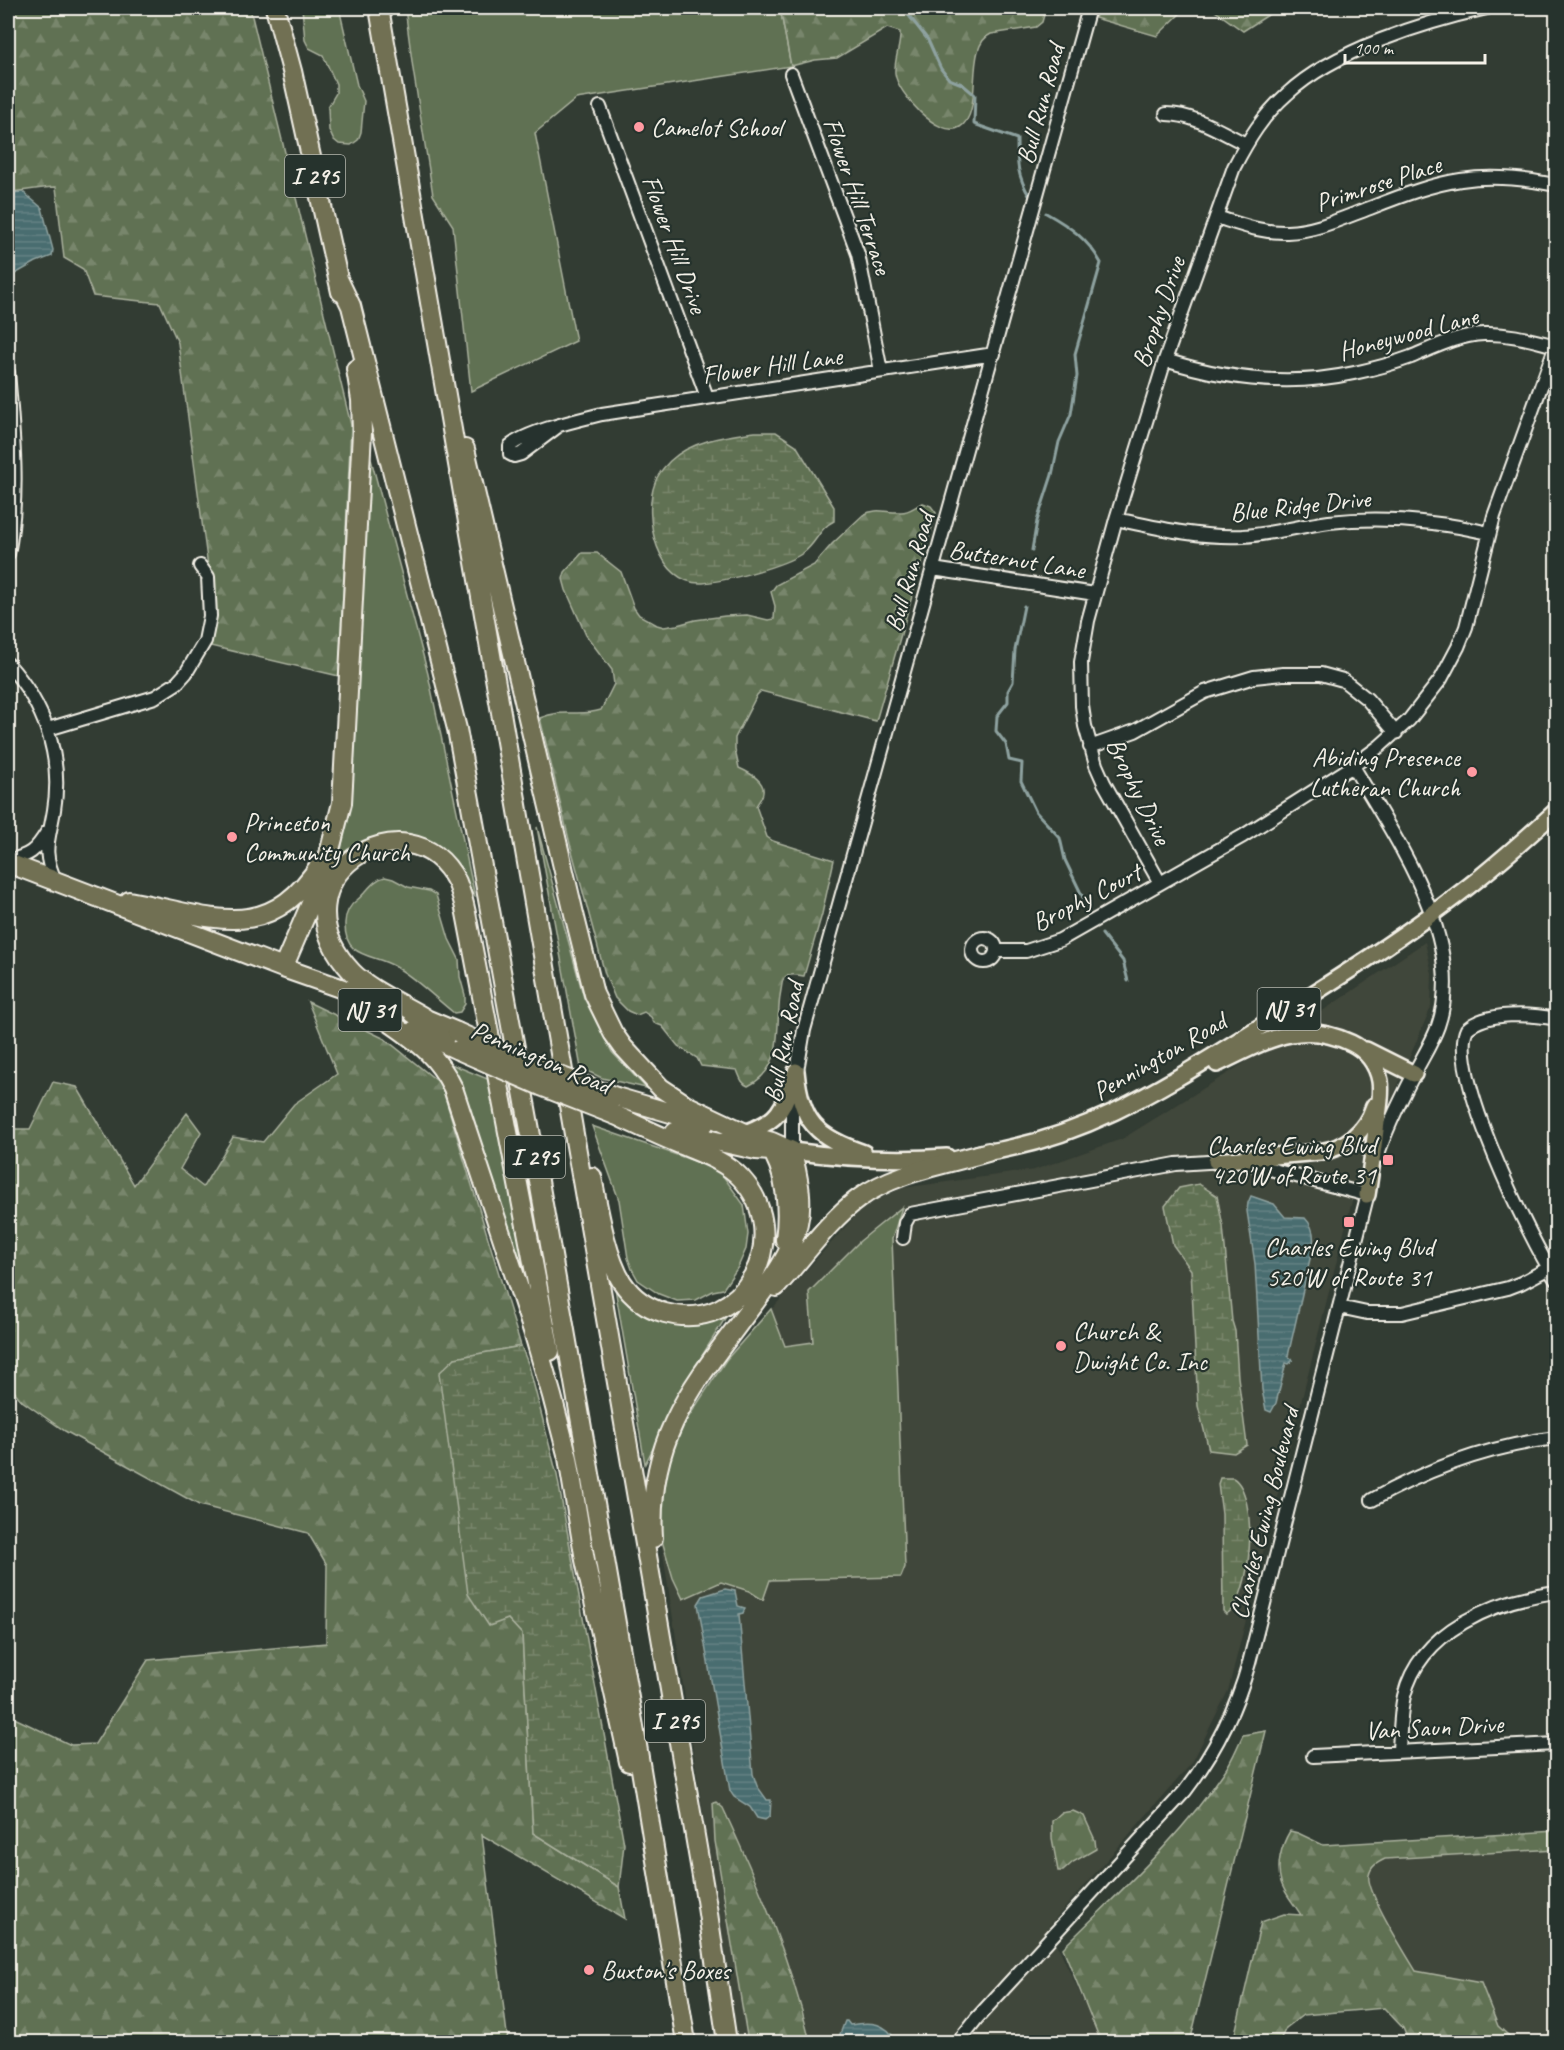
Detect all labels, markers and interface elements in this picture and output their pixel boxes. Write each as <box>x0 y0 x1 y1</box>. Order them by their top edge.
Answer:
scale bar <box>1345 27 1484 65</box>
street label: Bull Run Road <box>1009 37 1073 168</box>
text: 100 m <box>1354 37 1395 59</box>
place label: Camelot School <box>651 111 787 144</box>
street label: Flower Hill Terrace <box>815 114 900 280</box>
marker: Camelot School <box>632 120 646 134</box>
street label: Primrose Place <box>1311 147 1447 219</box>
road number: I 295 <box>285 155 345 197</box>
street label: Flower Hill Drive <box>634 171 715 319</box>
street label: Brophy Drive <box>1124 251 1193 372</box>
street label: Honeywood Lane <box>1335 299 1483 368</box>
street label: Flower Hill Lane <box>700 339 846 392</box>
street label: Blue Ridge Drive <box>1228 482 1373 529</box>
street label: Bull Run Road <box>877 505 943 636</box>
street label: Butternut Lane <box>947 532 1089 587</box>
street label: Brophy Drive <box>1098 732 1179 852</box>
place label: Abiding Presence Lutheran Church <box>1309 741 1462 804</box>
marker: Abiding Presence Lutheran Church <box>1465 765 1479 779</box>
place label: Princeton Community Church <box>244 806 411 869</box>
marker: Princeton Community Church <box>225 830 239 844</box>
street label: Brophy Court <box>1026 854 1149 939</box>
street label: Bull Run Road <box>756 975 812 1105</box>
road number: NJ 31 <box>1258 988 1320 1030</box>
road number: NJ 31 <box>338 989 401 1031</box>
street label: Pennington Road <box>1087 1003 1235 1108</box>
street label: Pennington Road <box>466 1013 619 1103</box>
place label: Charles Ewing Blvd 420'W of Route 31 <box>1207 1129 1380 1192</box>
road number: I 295 <box>505 1136 565 1178</box>
marker: Charles Ewing Blvd 420'W of Route 31 <box>1381 1153 1395 1167</box>
marker: Charles Ewing Blvd 520'W of Route 31 <box>1342 1215 1356 1229</box>
place label: Charles Ewing Blvd 520'W of Route 31 <box>1264 1231 1437 1294</box>
place label: Church & Dwight Co. Inc <box>1073 1315 1208 1378</box>
marker: Church & Dwight Co. Inc <box>1054 1339 1068 1353</box>
street label: Charles Ewing Boulevard <box>1222 1400 1308 1622</box>
road number: I 295 <box>645 1700 705 1742</box>
street label: Van Saun Drive <box>1364 1707 1505 1748</box>
place label: Buxton's Boxes <box>601 1954 732 1987</box>
marker: Buxton's Boxes <box>582 1963 596 1977</box>

